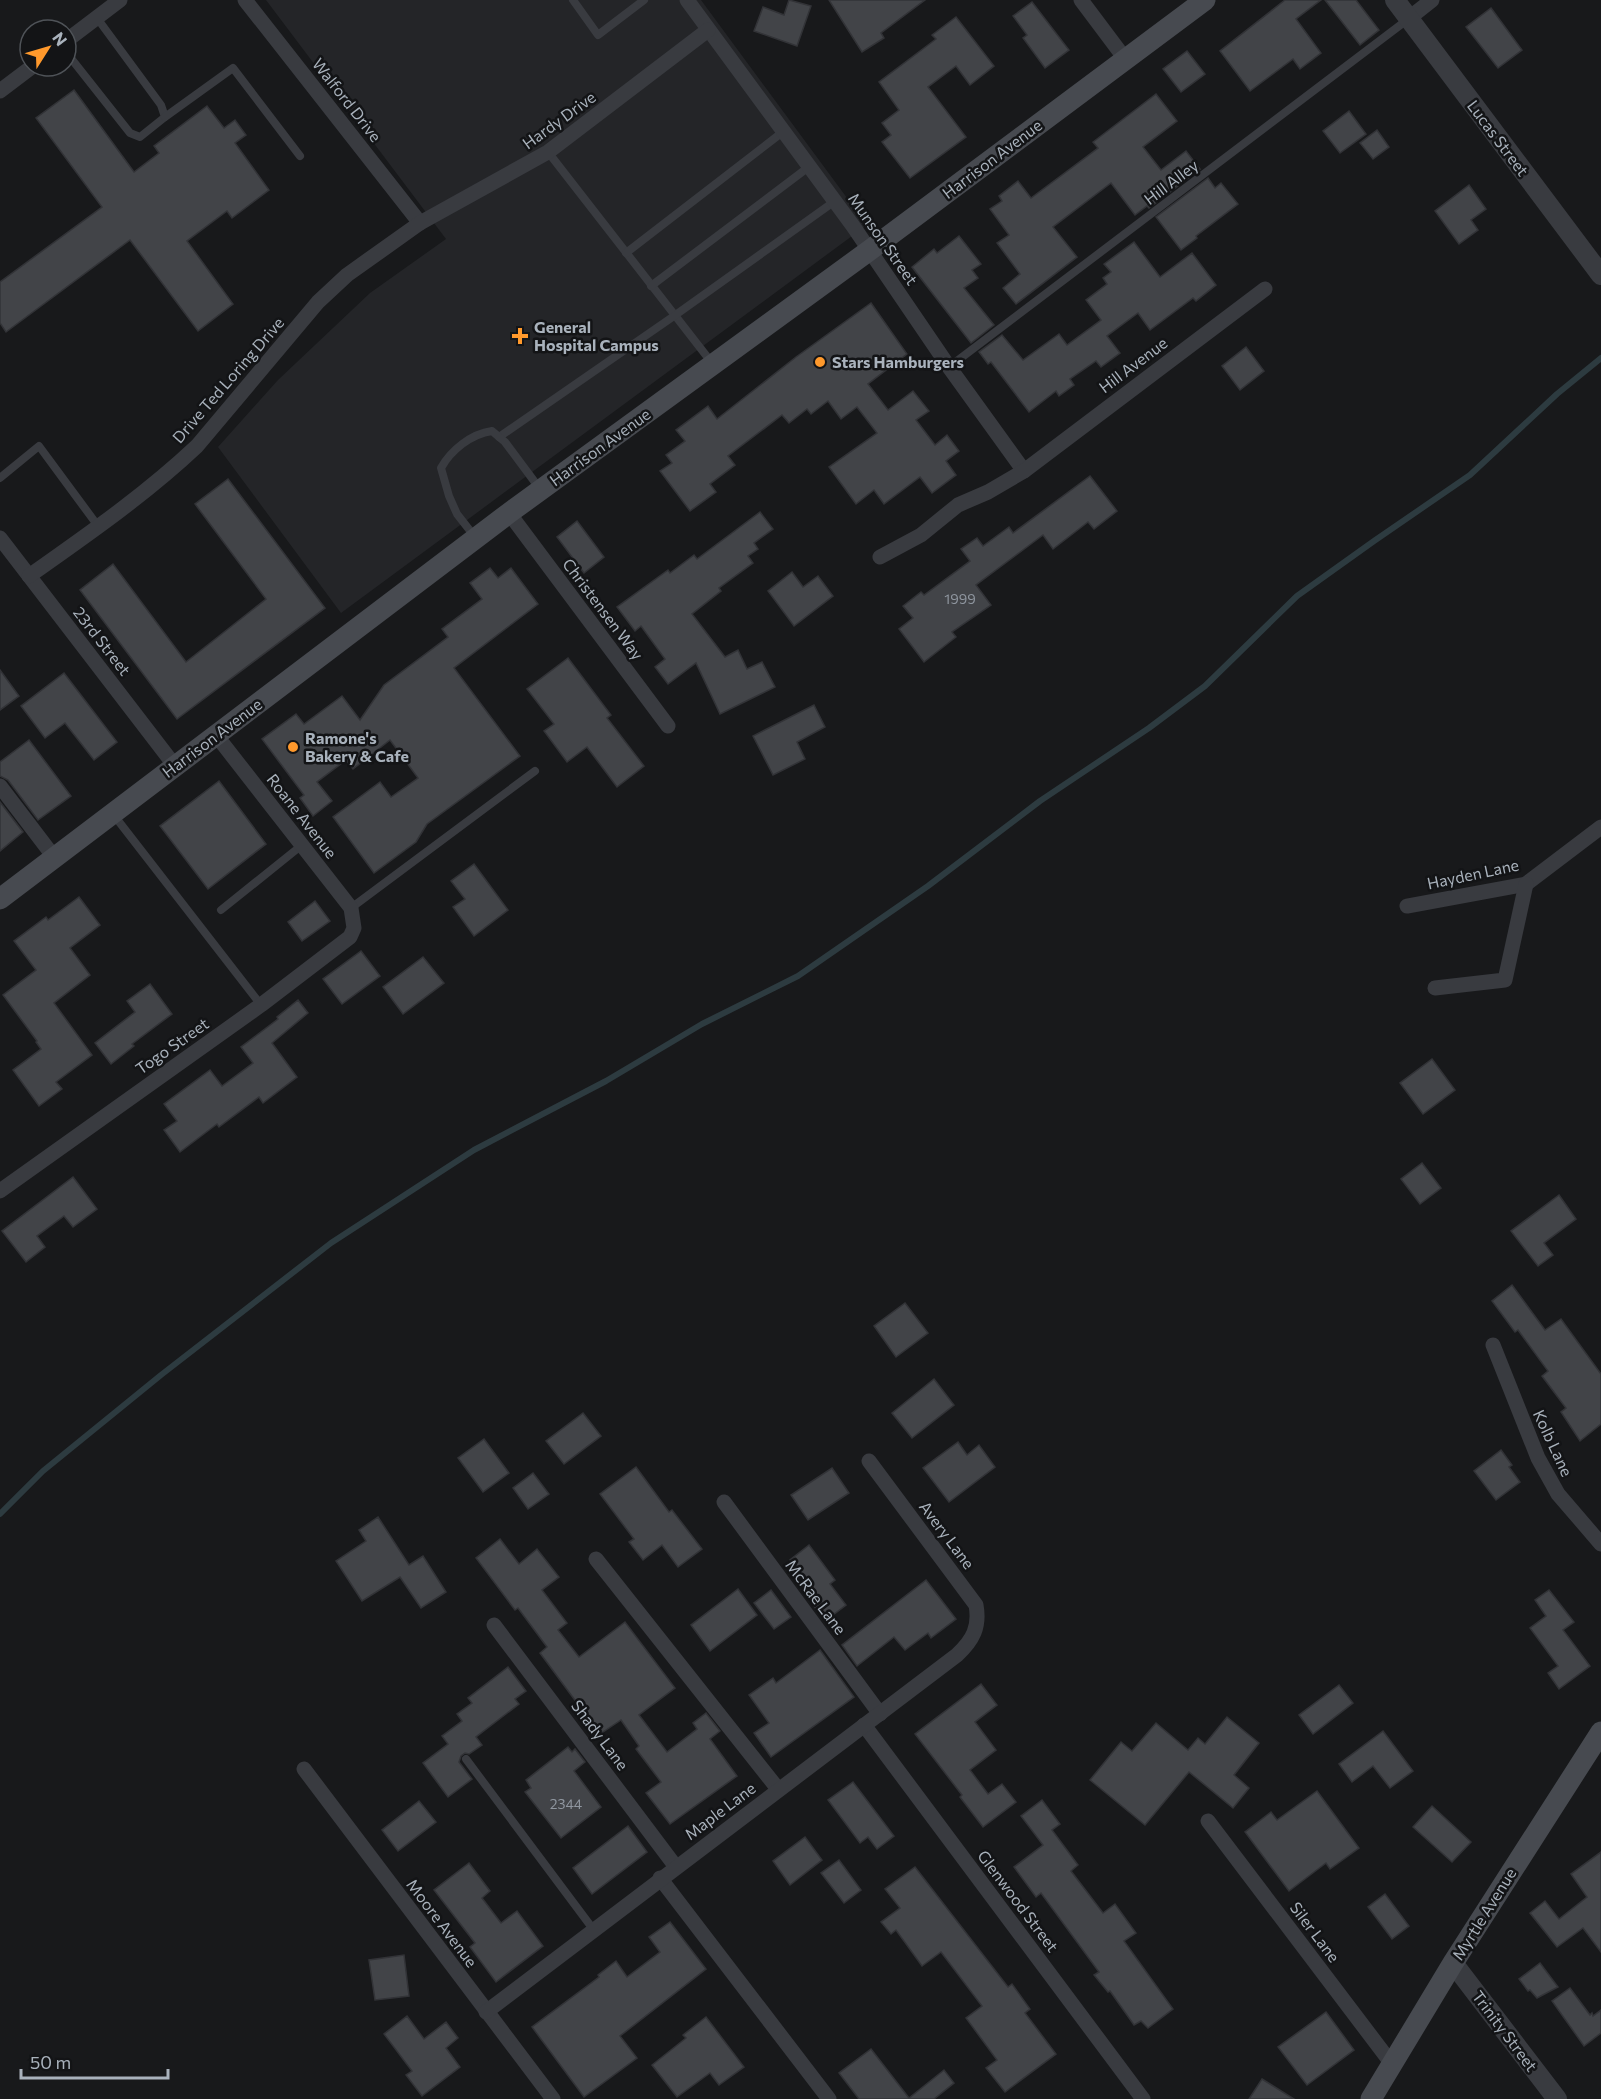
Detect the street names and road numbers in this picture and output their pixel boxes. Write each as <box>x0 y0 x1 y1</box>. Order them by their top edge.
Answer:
street label: Walford Drive <box>309 54 386 145</box>
street label: Hardy Drive <box>518 87 599 152</box>
street label: Lucas Street <box>1464 96 1533 180</box>
street label: Harrison Avenue <box>938 115 1045 202</box>
street label: Hill Alley <box>1140 155 1202 208</box>
street label: Munson Street <box>845 189 922 289</box>
street label: Drive Ted Loring Drive <box>168 313 287 446</box>
street label: Hill Avenue <box>1095 333 1171 396</box>
street label: Harrison Avenue <box>546 404 654 489</box>
street label: Christensen Way <box>559 554 648 663</box>
street label: 23rd Street <box>70 603 135 679</box>
street label: Harrison Avenue <box>158 694 265 781</box>
street label: Roane Avenue <box>263 770 341 862</box>
street label: Hayden Lane <box>1425 855 1521 893</box>
street label: Togo Street <box>131 1013 212 1078</box>
street label: Kolb Lane <box>1530 1406 1577 1479</box>
street label: Avery Lane <box>916 1497 979 1572</box>
street label: McRae Lane <box>782 1555 851 1638</box>
street label: Shady Lane <box>568 1696 633 1773</box>
street label: Maple Lane <box>681 1778 759 1843</box>
street label: Glenwood Street <box>974 1846 1063 1956</box>
street label: Myrtle Avenue <box>1448 1864 1519 1963</box>
street label: Moore Avenue <box>403 1875 482 1970</box>
street label: Siler Lane <box>1287 1898 1344 1966</box>
street label: Trinity Street <box>1469 1987 1542 2075</box>

